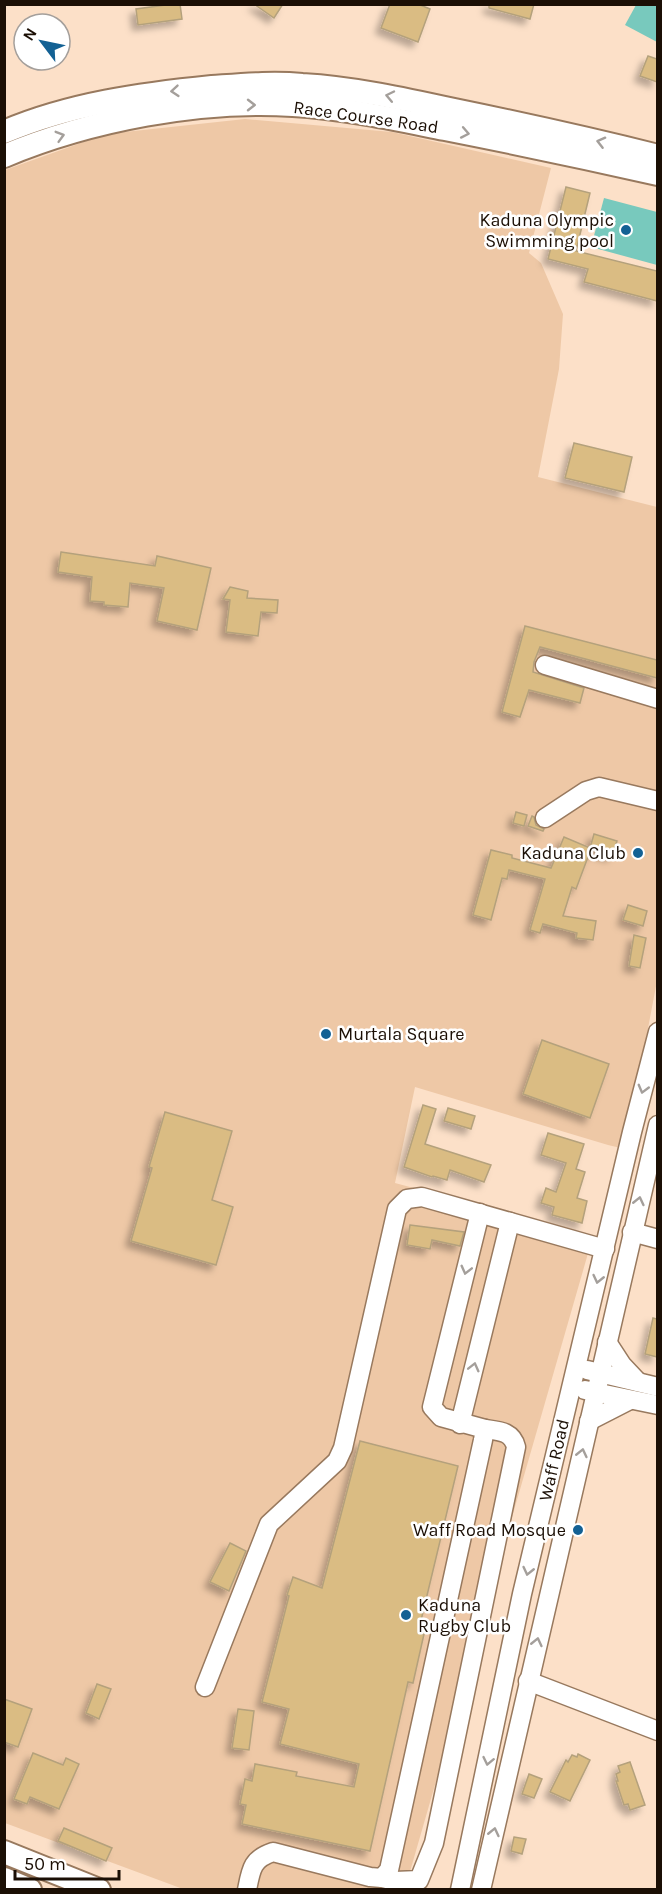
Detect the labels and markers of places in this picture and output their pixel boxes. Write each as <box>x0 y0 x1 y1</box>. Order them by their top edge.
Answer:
place label: Kaduna Olympic Swimming pool <box>479 209 614 252</box>
marker: Kaduna Olympic Swimming pool <box>619 223 633 237</box>
place label: Kaduna Club <box>521 842 626 864</box>
marker: Kaduna Club <box>631 846 645 860</box>
place label: Murtala Square <box>338 1023 465 1045</box>
marker: Murtala Square <box>319 1027 333 1041</box>
place label: Waff Road Mosque <box>413 1519 566 1541</box>
marker: Waff Road Mosque <box>571 1523 585 1537</box>
place label: Kaduna Rugby Club <box>418 1594 511 1637</box>
marker: Kaduna Rugby Club <box>399 1608 413 1622</box>

